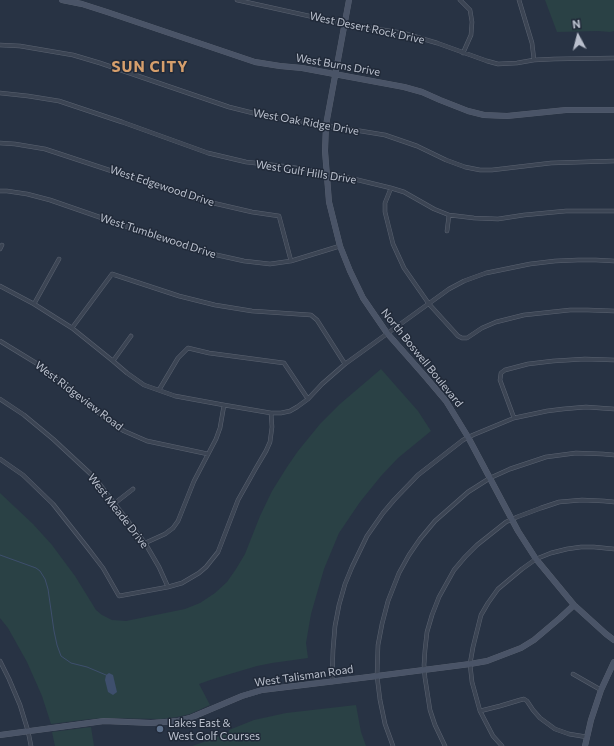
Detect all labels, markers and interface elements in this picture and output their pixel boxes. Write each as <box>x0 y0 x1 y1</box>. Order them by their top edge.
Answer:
street label: West Desert Rock Drive <box>308 9 426 47</box>
north arrow <box>558 16 598 56</box>
text: N <box>572 17 581 31</box>
street label: West Burns Drive <box>295 51 381 79</box>
district label: SUN CITY <box>112 58 188 76</box>
street label: West Oak Ridge Drive <box>252 106 360 138</box>
street label: West Gulf Hills Drive <box>255 158 357 186</box>
street label: West Edgewood Drive <box>108 163 216 209</box>
street label: West Tumblewood Drive <box>98 211 218 261</box>
street label: North Boswell Boulevard <box>378 306 466 410</box>
street label: West Ridgeview Road <box>32 359 126 433</box>
street label: West Meade Drive <box>85 471 151 551</box>
street label: West Talisman Road <box>254 663 354 689</box>
place label: Lakes East & West Golf Courses <box>168 716 260 742</box>
marker: Lakes East & West Golf Courses <box>155 724 165 734</box>

